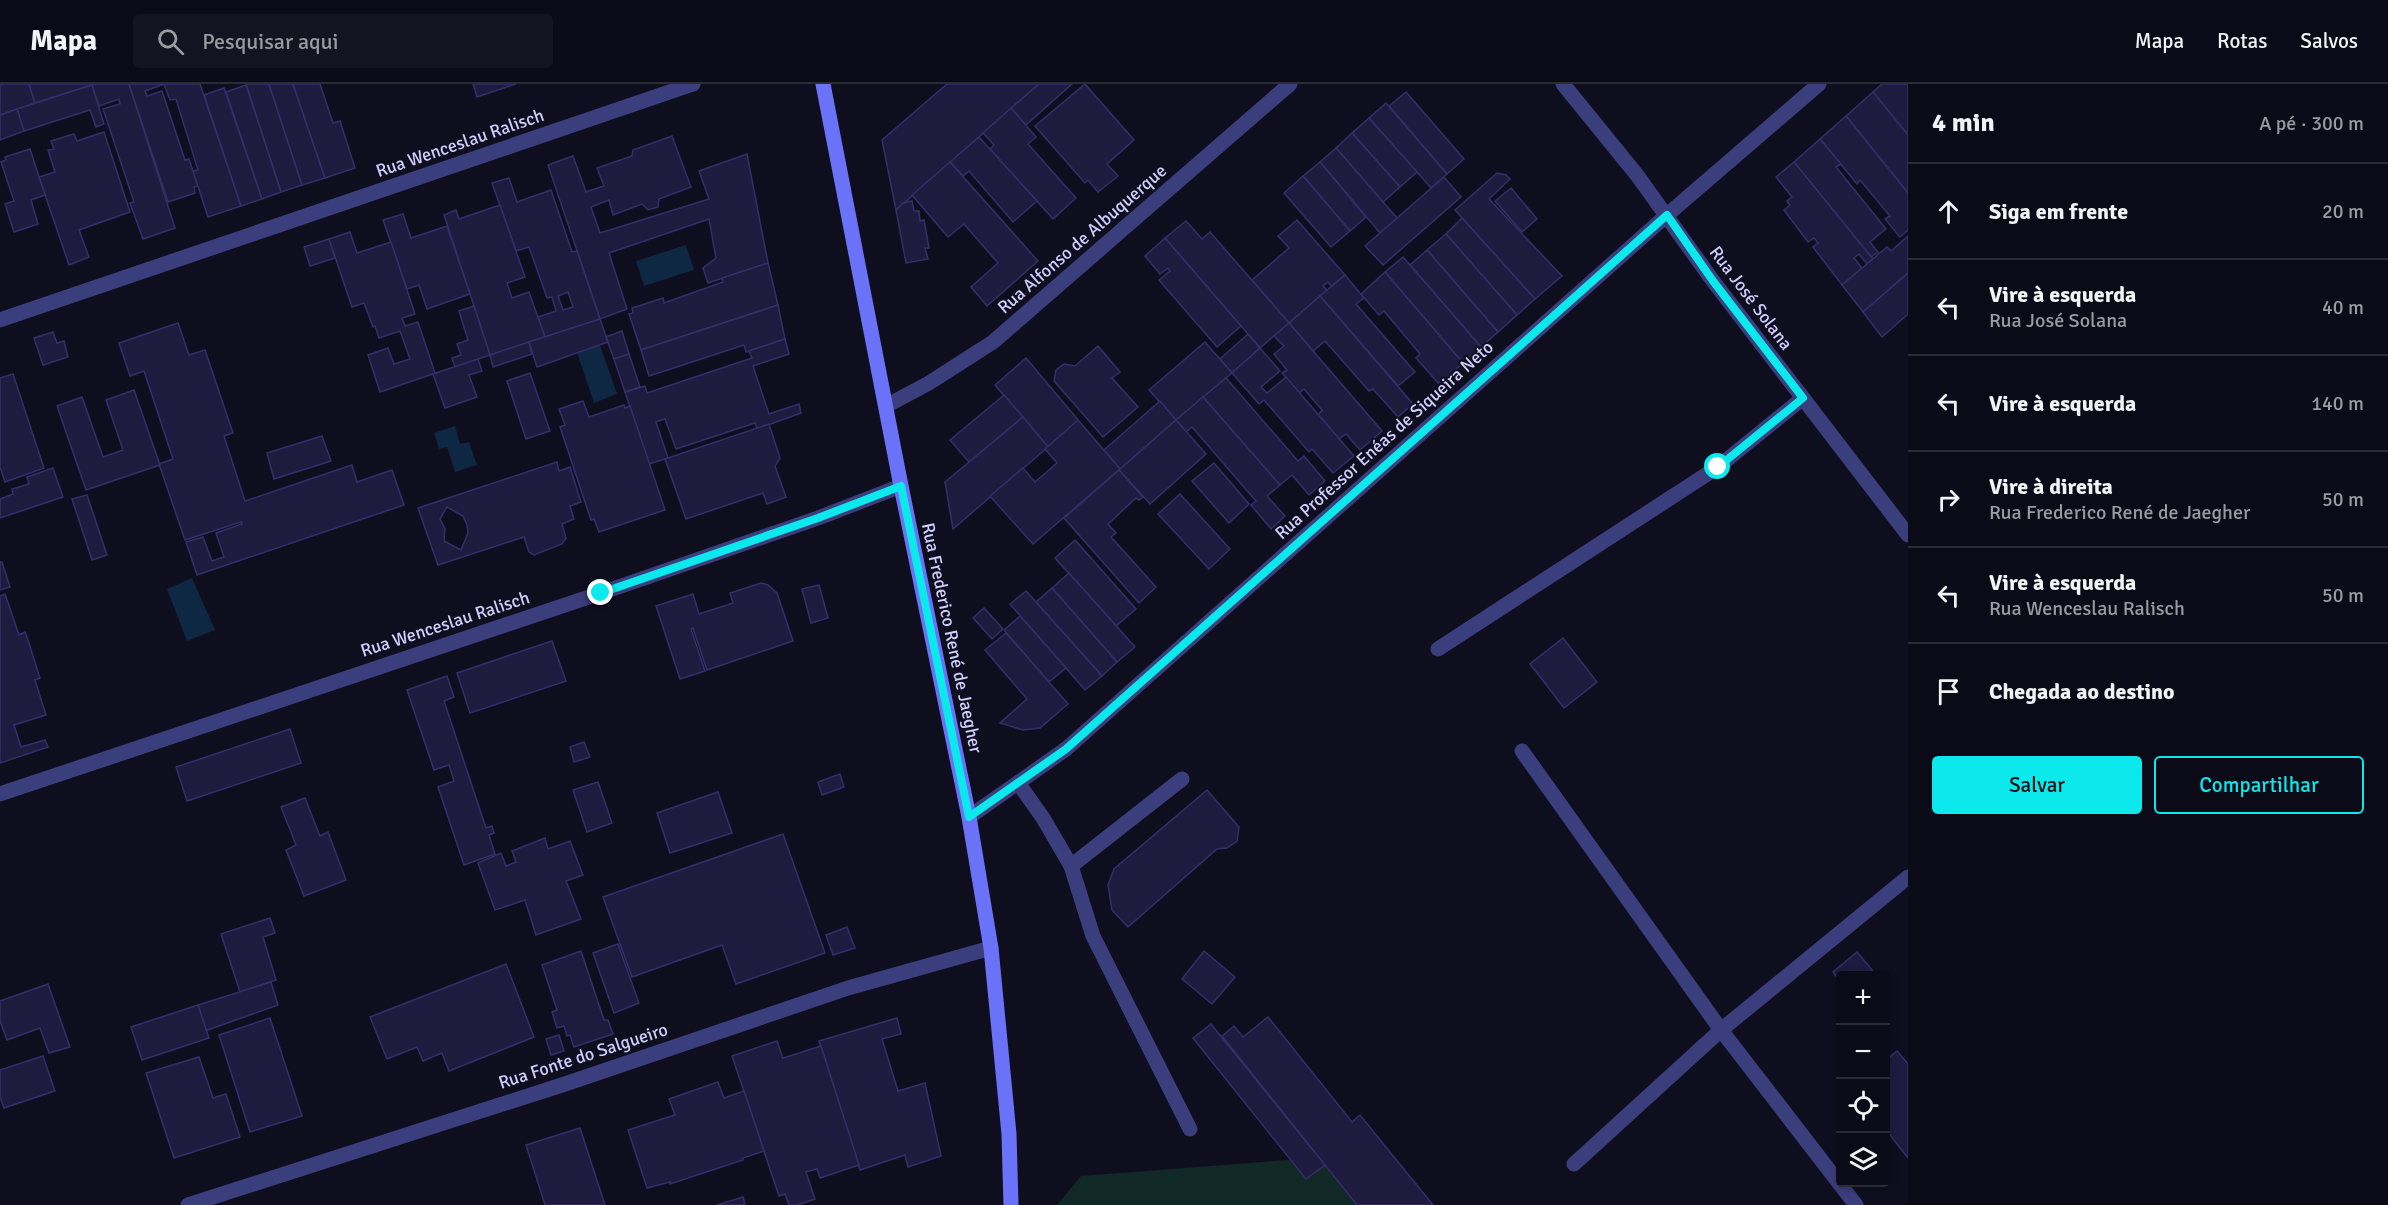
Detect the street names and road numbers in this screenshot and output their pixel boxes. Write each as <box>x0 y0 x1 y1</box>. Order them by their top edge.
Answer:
street label: Rua Wenceslau Ralisch <box>373 104 547 182</box>
street label: Rua Alfonso de Albuquerque <box>993 160 1171 318</box>
street label: Rua José Solana <box>1705 242 1797 354</box>
street label: Rua Professor Enéas de Siqueira Neto <box>1270 336 1498 544</box>
street label: Rua Frederico René de Jaegher <box>917 521 987 756</box>
street label: Rua Wenceslau Ralisch <box>358 586 532 662</box>
street label: Rua Fonte do Salgueiro <box>496 1018 670 1094</box>

